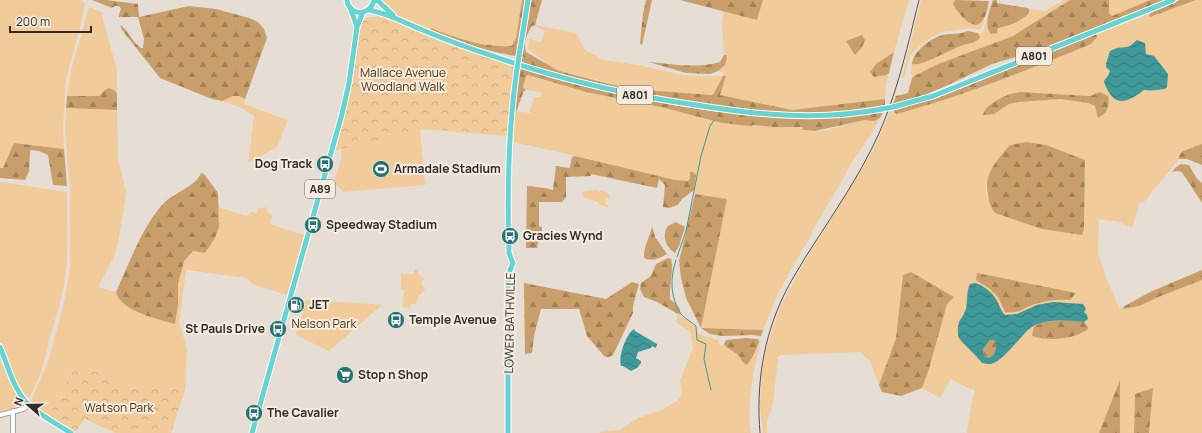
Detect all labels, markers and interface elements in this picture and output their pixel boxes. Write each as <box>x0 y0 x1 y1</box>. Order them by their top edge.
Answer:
scale bar <box>10 8 91 34</box>
text: 200 m <box>16 13 50 30</box>
road number: A801 <box>1016 47 1052 65</box>
park label: Mallace Avenue Woodland Walk <box>360 64 446 95</box>
road number: A801 <box>617 86 653 104</box>
bus stop icon: Dog Track <box>315 154 335 174</box>
place label: Dog Track <box>255 155 313 172</box>
sports icon: Armadale Stadium <box>371 159 391 179</box>
place label: Armadale Stadium <box>394 160 501 177</box>
road number: A89 <box>305 180 335 198</box>
bus stop icon: Speedway Stadium <box>303 215 323 235</box>
place label: Speedway Stadium <box>326 216 437 233</box>
bus stop icon: Gracies Wynd <box>500 226 520 246</box>
place label: Gracies Wynd <box>523 227 603 244</box>
street label: LOWER BATHVILLE <box>500 272 519 374</box>
fuel station icon: JET <box>286 295 306 315</box>
place label: JET <box>309 296 330 313</box>
bus stop icon: Temple Avenue <box>386 310 406 330</box>
place label: Temple Avenue <box>409 311 497 328</box>
park label: Nelson Park <box>292 315 357 332</box>
bus stop icon: St Pauls Drive <box>268 319 288 339</box>
place label: St Pauls Drive <box>185 320 265 337</box>
supermarket icon: Stop n Shop <box>335 365 355 385</box>
place label: Stop n Shop <box>358 366 428 383</box>
north arrow <box>8 385 48 425</box>
text: N <box>10 395 27 408</box>
park label: Watson Park <box>85 399 155 416</box>
bus stop icon: The Cavalier <box>244 403 264 423</box>
place label: The Cavalier <box>267 404 339 421</box>

